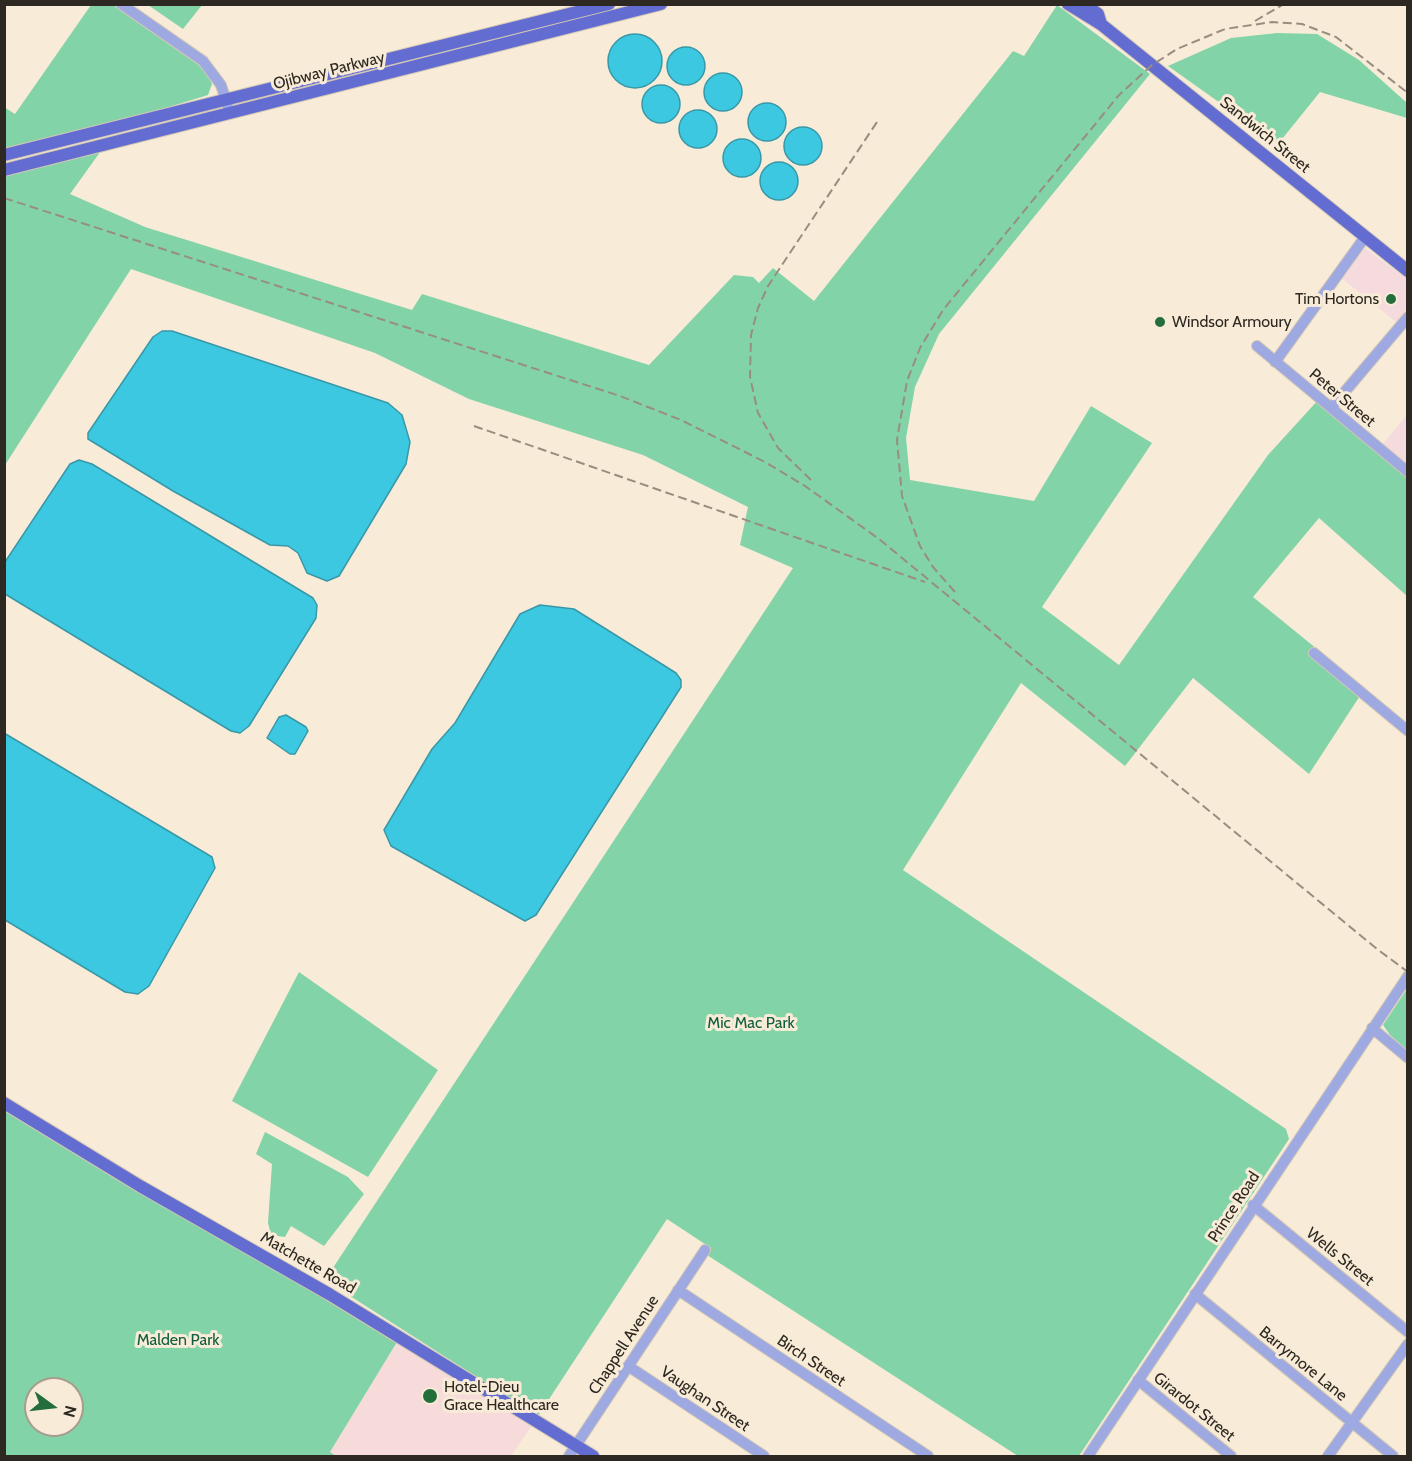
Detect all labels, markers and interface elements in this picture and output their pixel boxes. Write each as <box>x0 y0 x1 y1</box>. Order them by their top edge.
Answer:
street label: Ojibway Parkway <box>271 48 387 94</box>
street label: Sandwich Street <box>1216 93 1314 177</box>
place label: Tim Hortons <box>1295 289 1379 309</box>
marker: Tim Hortons <box>1384 292 1398 306</box>
place label: Windsor Armoury <box>1172 312 1292 332</box>
marker: Windsor Armoury <box>1153 315 1167 329</box>
street label: Peter Street <box>1305 365 1379 431</box>
park label: Mic Mac Park <box>707 1013 795 1033</box>
street label: Prince Road <box>1204 1168 1264 1246</box>
street label: Wells Street <box>1302 1224 1378 1290</box>
street label: Matchette Road <box>257 1228 359 1298</box>
street label: Chappell Avenue <box>585 1292 663 1398</box>
street label: Barrymore Lane <box>1255 1323 1351 1405</box>
park label: Malden Park <box>137 1330 219 1350</box>
street label: Birch Street <box>773 1331 849 1391</box>
street label: Vaughan Street <box>657 1362 753 1436</box>
street label: Girardot Street <box>1149 1368 1239 1446</box>
north arrow <box>24 1377 84 1437</box>
place label: Hotel-Dieu Grace Healthcare <box>444 1377 559 1415</box>
marker: Hotel-Dieu Grace Healthcare <box>421 1387 439 1405</box>
text: N <box>59 1403 81 1419</box>

